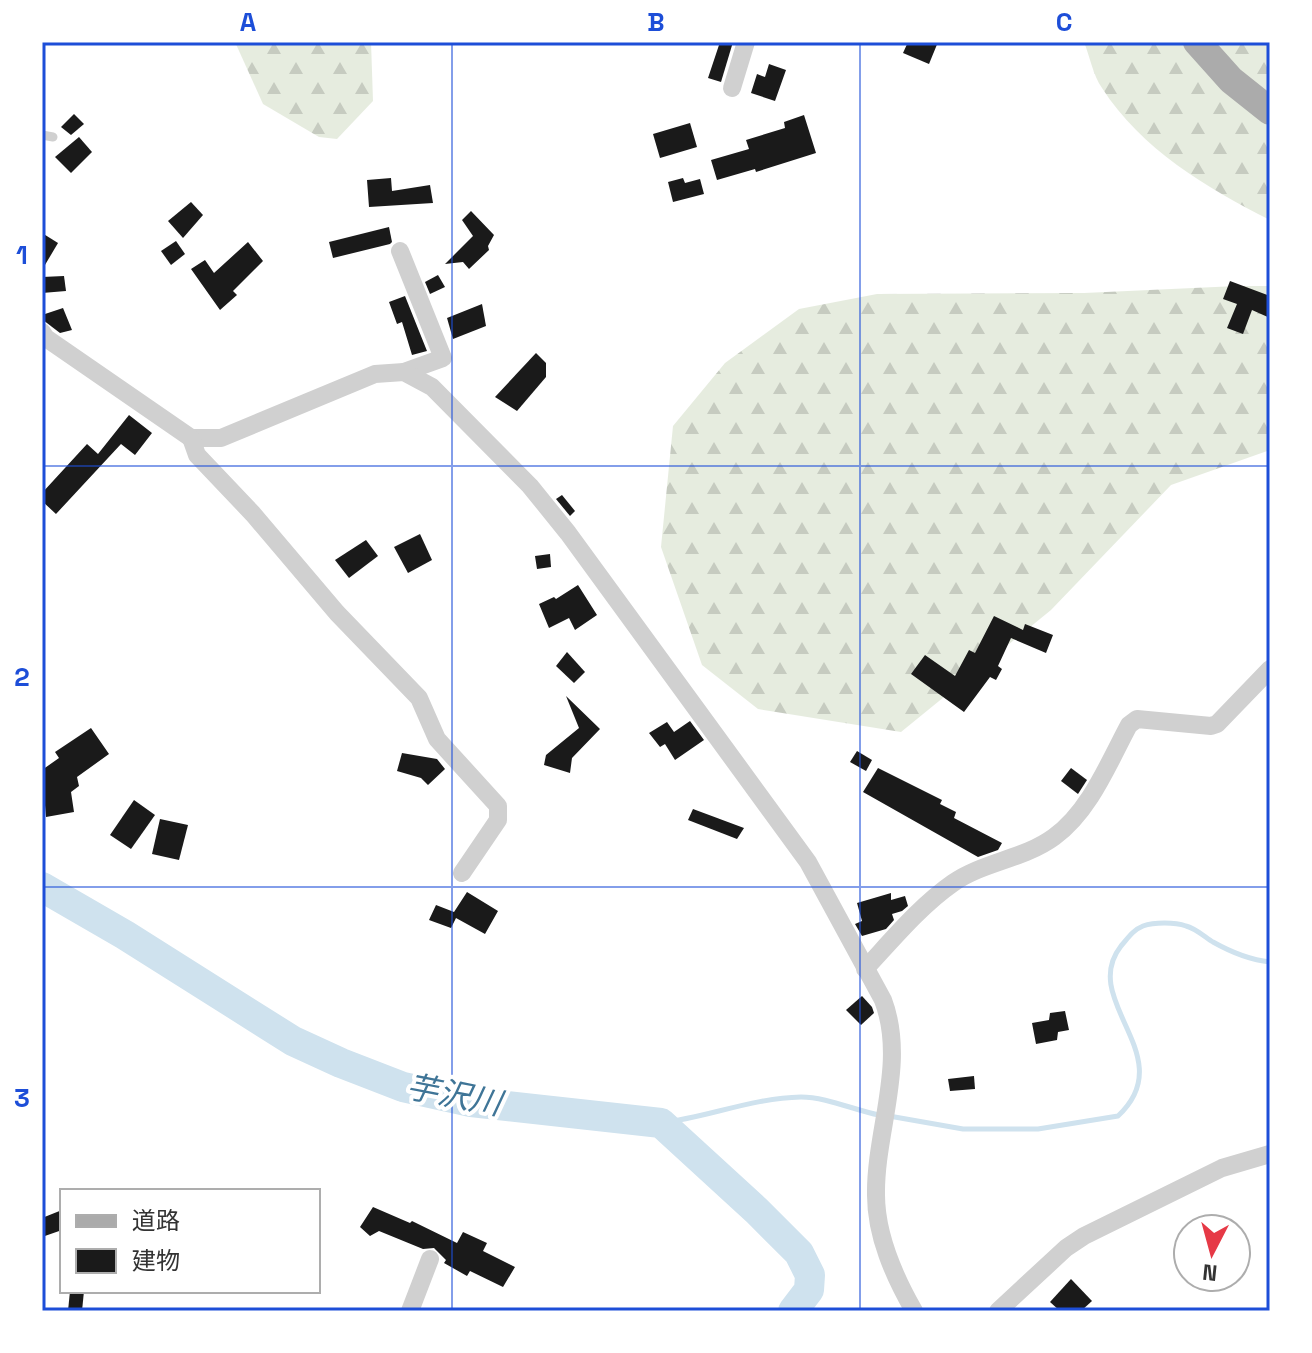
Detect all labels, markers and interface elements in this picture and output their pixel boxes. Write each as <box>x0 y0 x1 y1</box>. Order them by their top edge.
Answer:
text: A <box>240 5 257 39</box>
text: B <box>647 5 665 39</box>
text: C <box>1056 5 1072 39</box>
text: 1 <box>16 238 28 272</box>
text: 2 <box>14 660 30 694</box>
water label: 芋沢川 <box>403 1066 508 1124</box>
text: 3 <box>14 1081 30 1115</box>
legend <box>60 1189 320 1293</box>
text: 道路 <box>132 1205 180 1236</box>
north arrow <box>1172 1213 1252 1293</box>
text: 建物 <box>132 1245 180 1276</box>
text: N <box>1201 1258 1219 1288</box>

